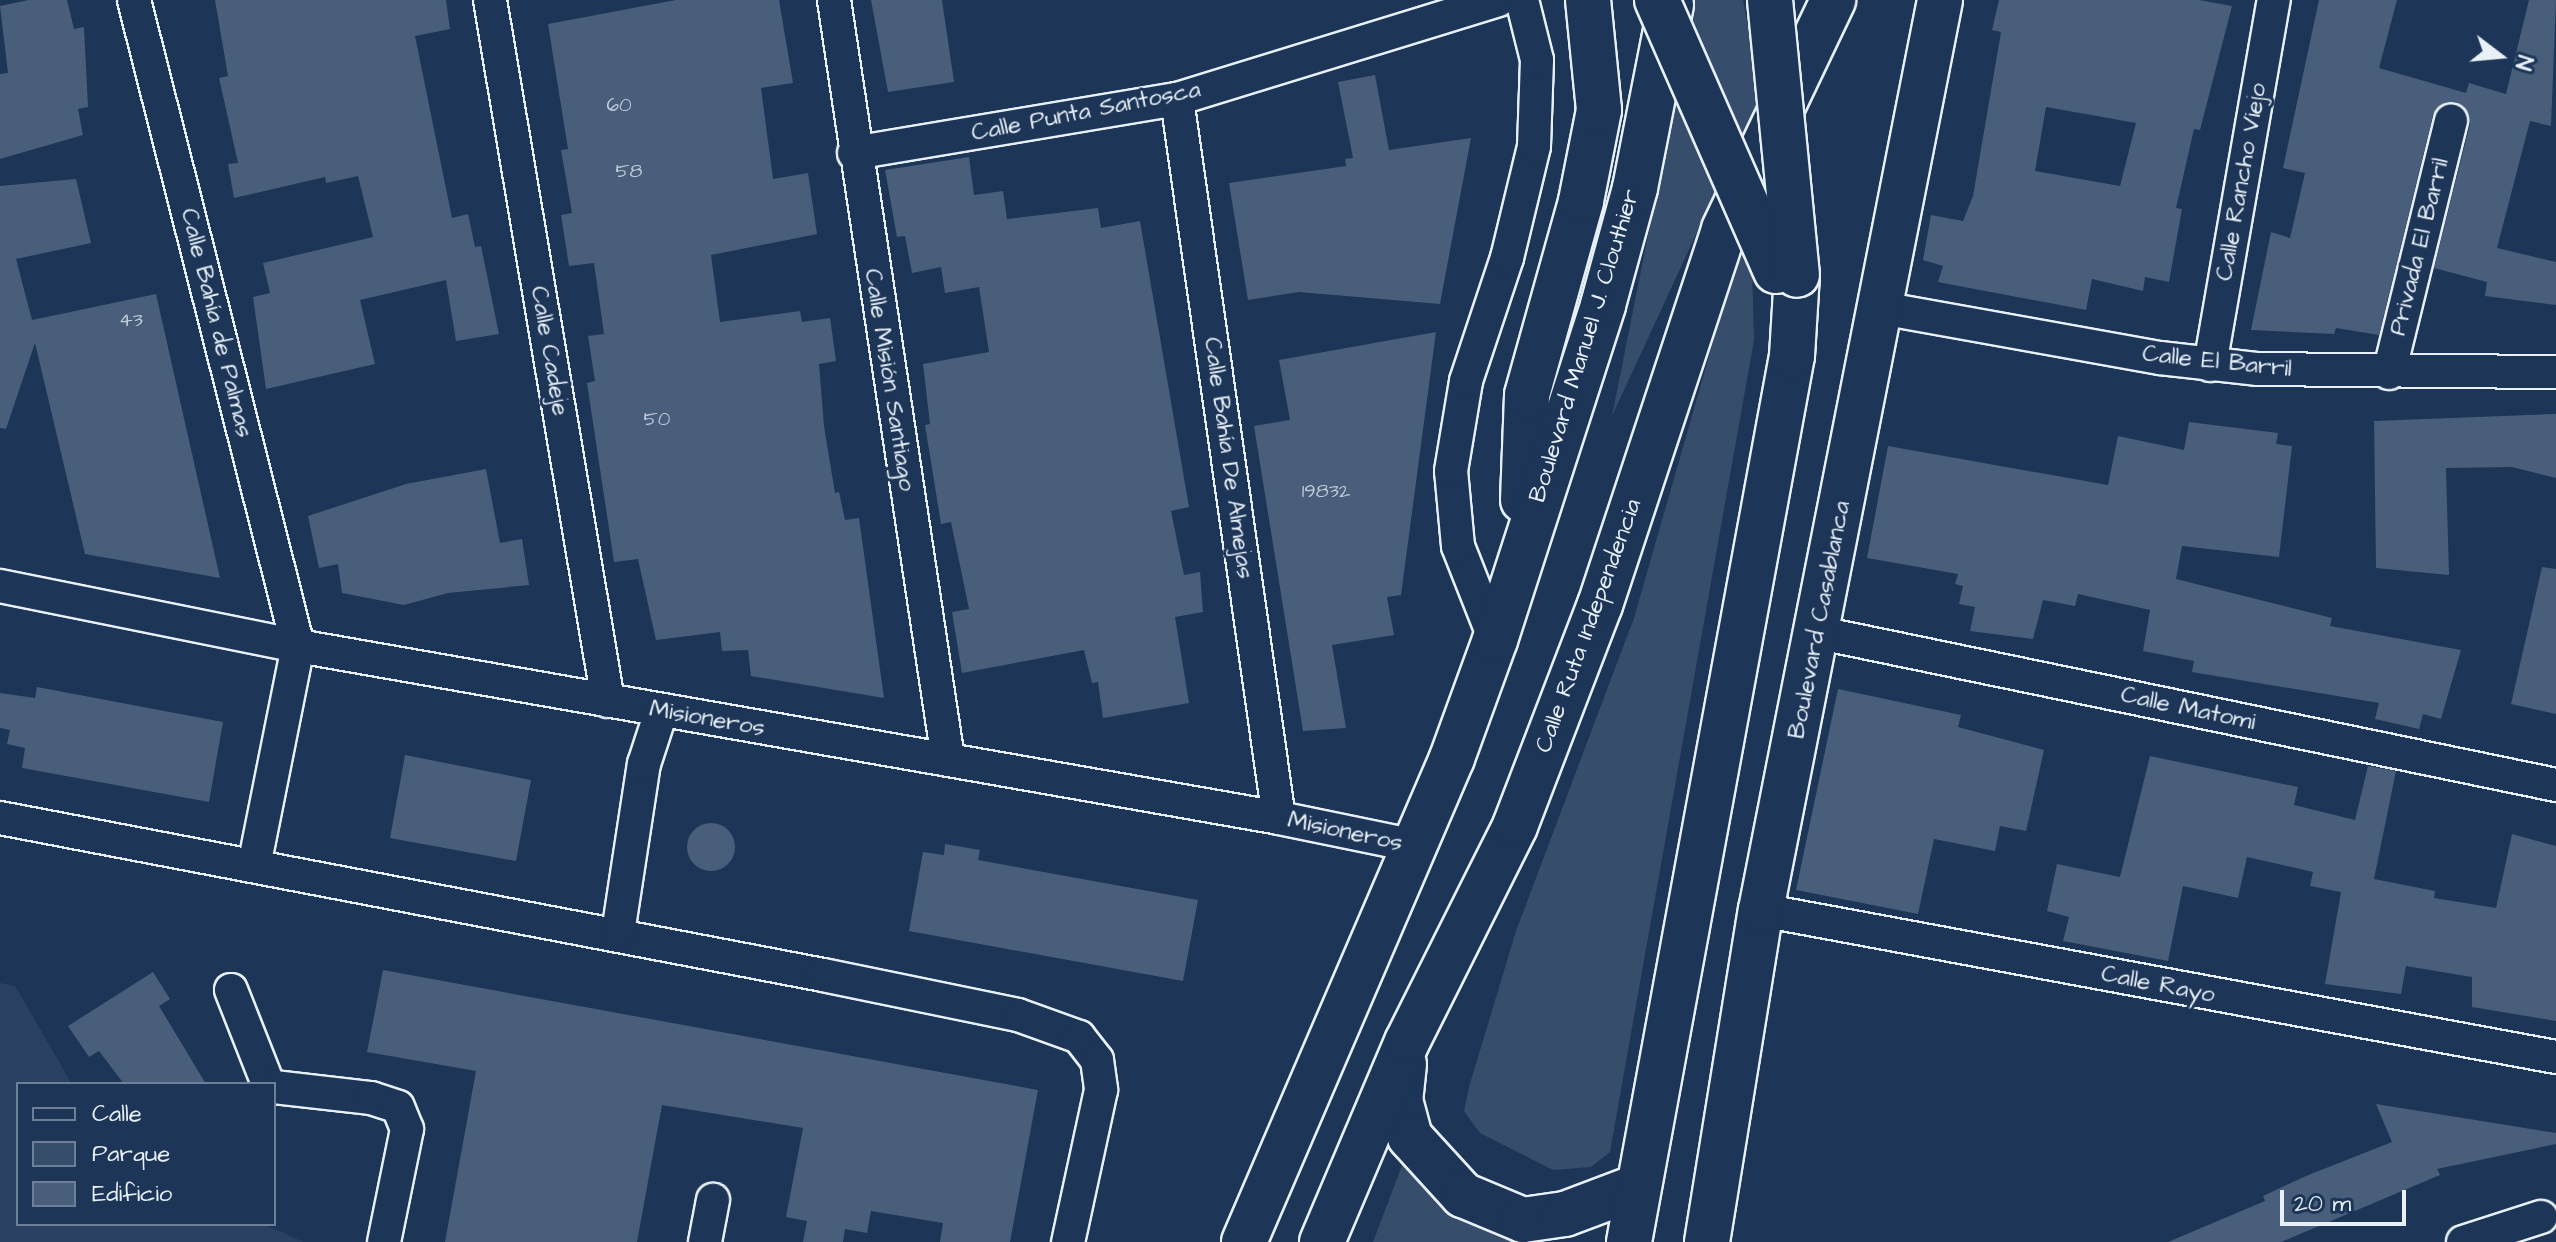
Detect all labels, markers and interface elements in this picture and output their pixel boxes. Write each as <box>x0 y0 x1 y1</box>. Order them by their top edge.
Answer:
north arrow <box>2460 16 2540 96</box>
text: N <box>2507 52 2540 74</box>
street label: Calle Punta Santosca <box>969 76 1203 148</box>
street label: Calle Rancho Viejo <box>2210 81 2274 283</box>
house number: 60 <box>606 93 632 117</box>
street label: Privada El Barril <box>2384 155 2456 339</box>
house number: 58 <box>615 159 643 183</box>
street label: Boulevard Manuel J. Clouthier <box>1524 186 1646 506</box>
street label: Calle Bahía de Palmas <box>174 205 258 441</box>
street label: Calle Misión Santiago <box>857 267 921 493</box>
street label: Calle Cadeje <box>523 284 575 418</box>
house number: 43 <box>119 308 143 332</box>
street label: Calle Bahía De Almejas <box>1197 335 1259 581</box>
street label: Calle El Barril <box>2141 340 2293 384</box>
house number: 50 <box>644 407 670 431</box>
house number: 19832 <box>1302 479 1350 503</box>
street label: Calle Ruta Independencia <box>1530 495 1648 757</box>
street label: Boulevard Casablanca <box>1783 499 1857 741</box>
street label: Calle Matomi <box>2118 681 2258 737</box>
street label: Misioneros <box>647 695 767 743</box>
street label: Misioneros <box>1285 806 1405 858</box>
street label: Calle Rayo <box>2099 960 2217 1010</box>
legend <box>16 1082 276 1226</box>
text: Calle <box>92 1097 142 1131</box>
text: Parque <box>92 1137 170 1171</box>
scale bar <box>2284 1174 2410 1224</box>
text: Edificio <box>92 1177 172 1211</box>
text: 20 m <box>2294 1187 2351 1221</box>

